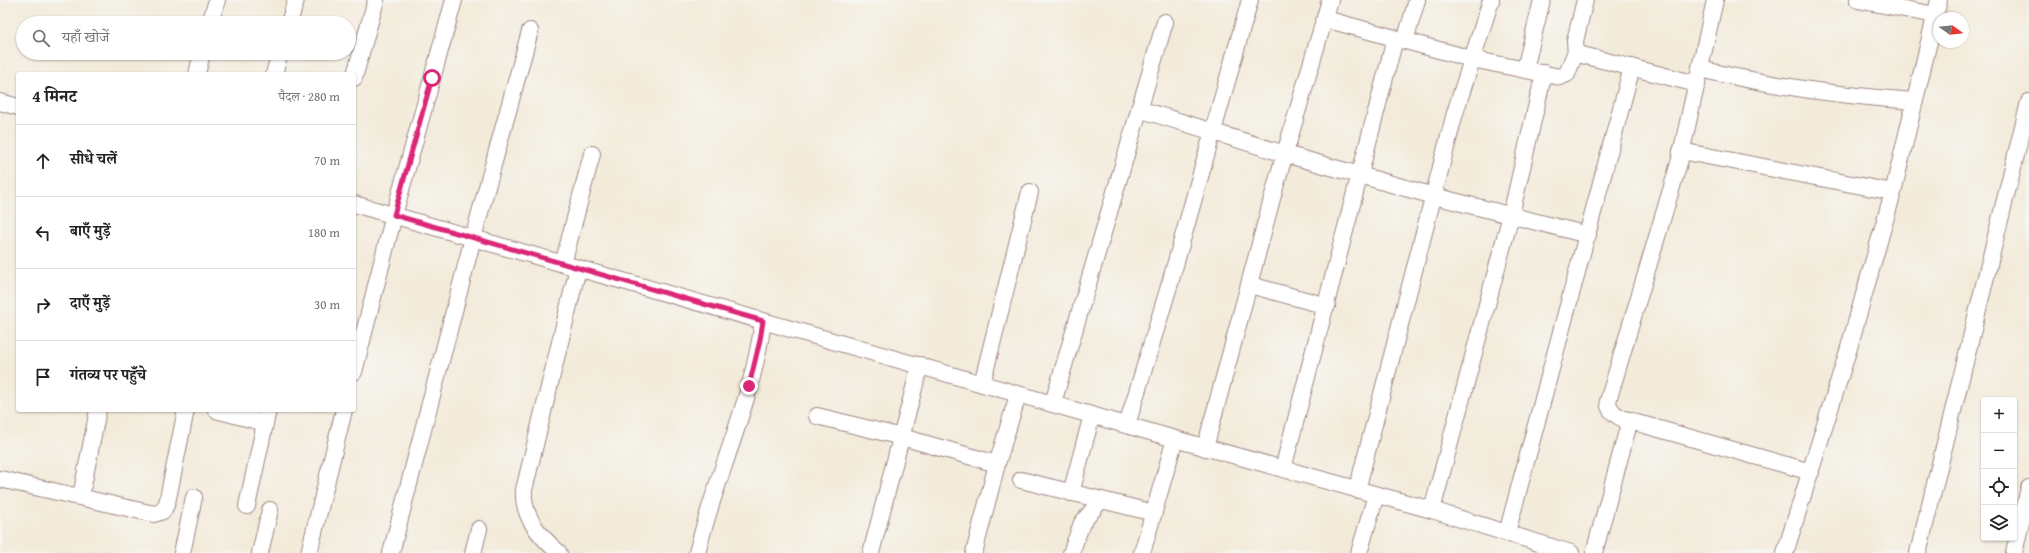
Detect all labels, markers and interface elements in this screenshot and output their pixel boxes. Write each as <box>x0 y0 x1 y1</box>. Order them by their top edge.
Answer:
north arrow <box>1933 12 1969 48</box>
search box <box>16 16 356 60</box>
text: यहाँ खोजें <box>62 26 109 47</box>
icon: search <box>30 27 52 49</box>
route start <box>423 69 441 87</box>
text: 4 मिनट <box>32 83 77 108</box>
text: पैदल · 280 m <box>279 87 340 106</box>
text: सीधे चलें <box>70 148 117 169</box>
icon: ahead <box>32 150 54 172</box>
text: 70 m <box>314 151 340 170</box>
text: बाएँ मुड़ें <box>70 220 111 241</box>
icon: left <box>32 222 54 244</box>
text: 180 m <box>308 223 340 242</box>
text: दाएँ मुड़ें <box>70 292 110 313</box>
icon: right <box>32 294 54 316</box>
text: 30 m <box>314 295 340 314</box>
text: गंतव्य पर पहुँचे <box>70 364 146 385</box>
icon: arrive <box>32 366 54 388</box>
route end <box>740 377 758 395</box>
map controls <box>1981 397 2017 541</box>
button: + <box>1981 397 2017 433</box>
button: − <box>1981 433 2017 469</box>
button: locate <box>1981 469 2017 505</box>
button: layers <box>1981 505 2017 541</box>

